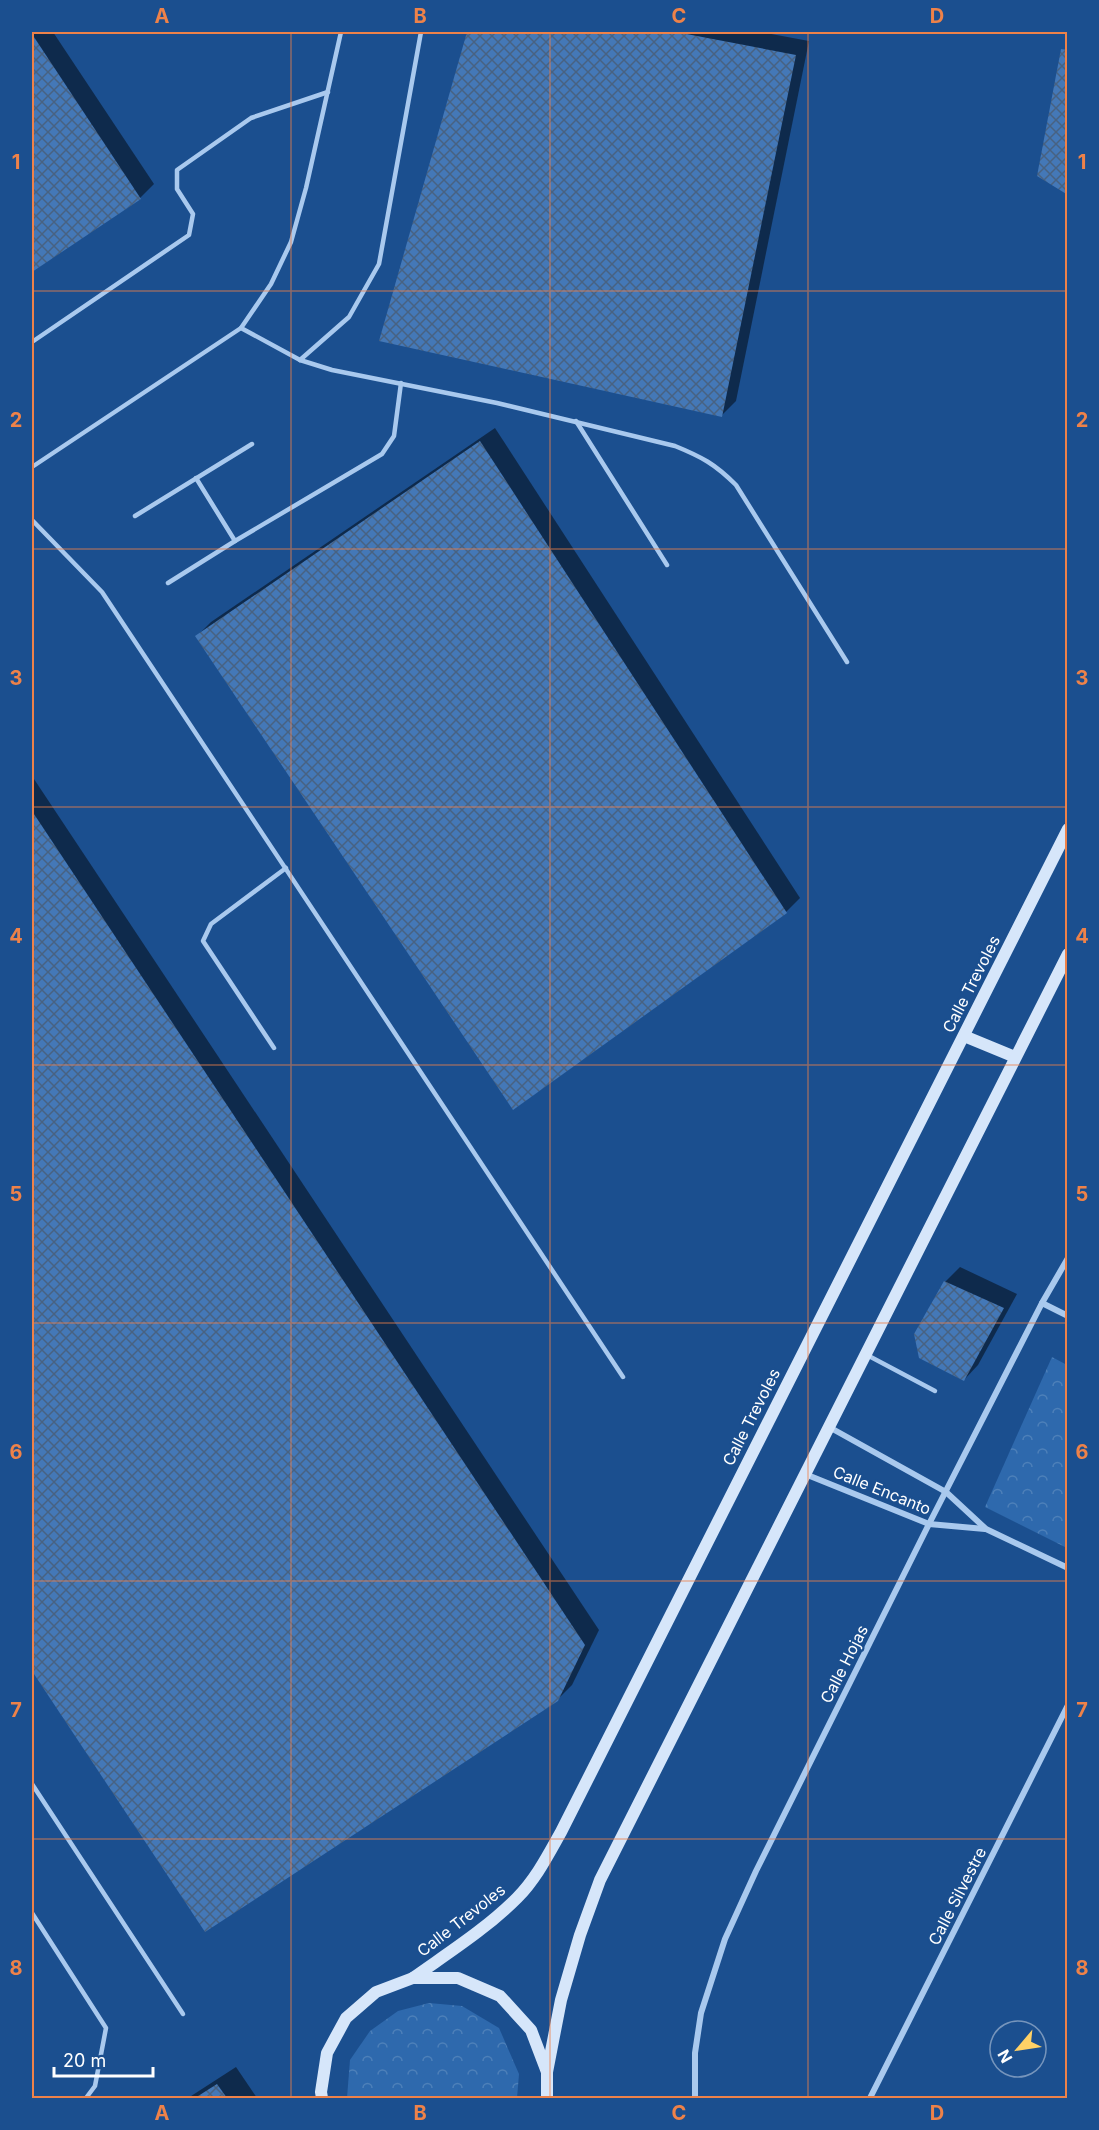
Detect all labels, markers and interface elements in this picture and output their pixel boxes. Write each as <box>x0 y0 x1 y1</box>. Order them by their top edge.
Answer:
text: A <box>155 4 170 28</box>
text: B <box>413 4 427 28</box>
text: C <box>672 4 686 28</box>
text: D <box>930 4 944 28</box>
text: 1 <box>12 150 20 174</box>
text: 1 <box>1078 150 1086 174</box>
text: 2 <box>10 408 22 432</box>
text: 2 <box>1076 408 1088 432</box>
text: 3 <box>10 666 22 690</box>
text: 3 <box>1076 666 1088 690</box>
text: 4 <box>9 924 23 948</box>
text: 4 <box>1075 924 1089 948</box>
street label: Calle Trevoles <box>938 932 1004 1036</box>
text: 5 <box>10 1182 22 1206</box>
text: 5 <box>1076 1182 1088 1206</box>
street label: Calle Trevoles <box>718 1365 784 1469</box>
text: 6 <box>10 1440 23 1464</box>
text: 6 <box>1076 1440 1089 1464</box>
street label: Calle Encanto <box>830 1461 934 1519</box>
street label: Calle Hojas <box>816 1622 872 1706</box>
text: 7 <box>10 1698 22 1722</box>
text: 7 <box>1076 1698 1088 1722</box>
street label: Calle Silvestre <box>924 1844 990 1948</box>
street label: Calle Trevoles <box>413 1879 509 1961</box>
text: 8 <box>9 1956 23 1980</box>
text: 8 <box>1075 1956 1089 1980</box>
north arrow <box>988 2019 1048 2079</box>
scale bar <box>54 2040 153 2078</box>
text: N <box>993 2046 1017 2066</box>
text: 20 m <box>63 2050 106 2071</box>
text: A <box>155 2101 170 2125</box>
text: B <box>413 2101 427 2125</box>
text: C <box>672 2101 686 2125</box>
text: D <box>930 2101 944 2125</box>

